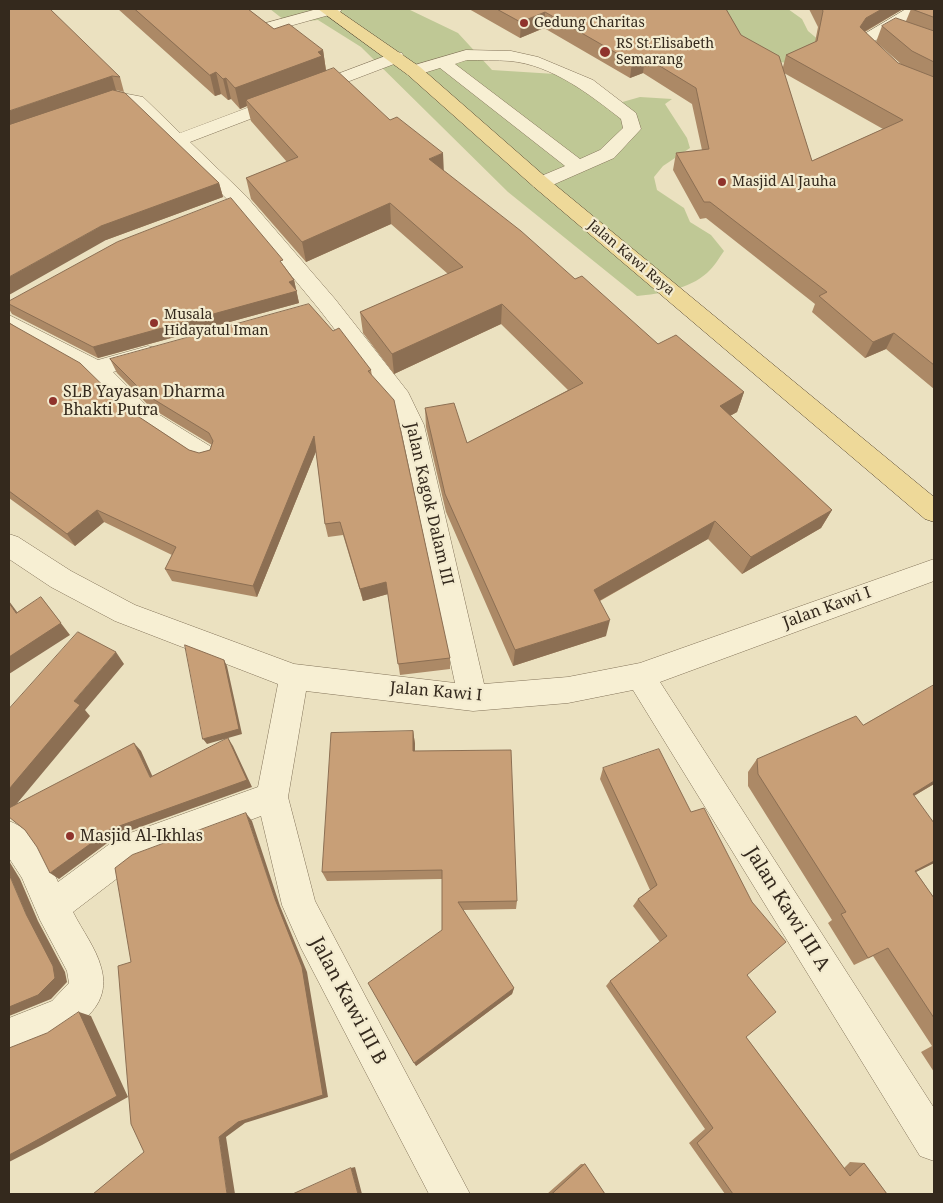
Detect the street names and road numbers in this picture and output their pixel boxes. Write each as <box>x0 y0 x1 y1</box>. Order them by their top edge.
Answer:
street label: Jalan Kawi Raya <box>584 217 678 299</box>
street label: Jalan Kagok Dalam III <box>401 421 457 587</box>
street label: Jalan Kawi I <box>780 583 874 633</box>
street label: Jalan Kawi I <box>389 678 483 706</box>
street label: Jalan Kawi III A <box>740 843 834 975</box>
street label: Jalan Kawi III B <box>305 933 391 1069</box>

